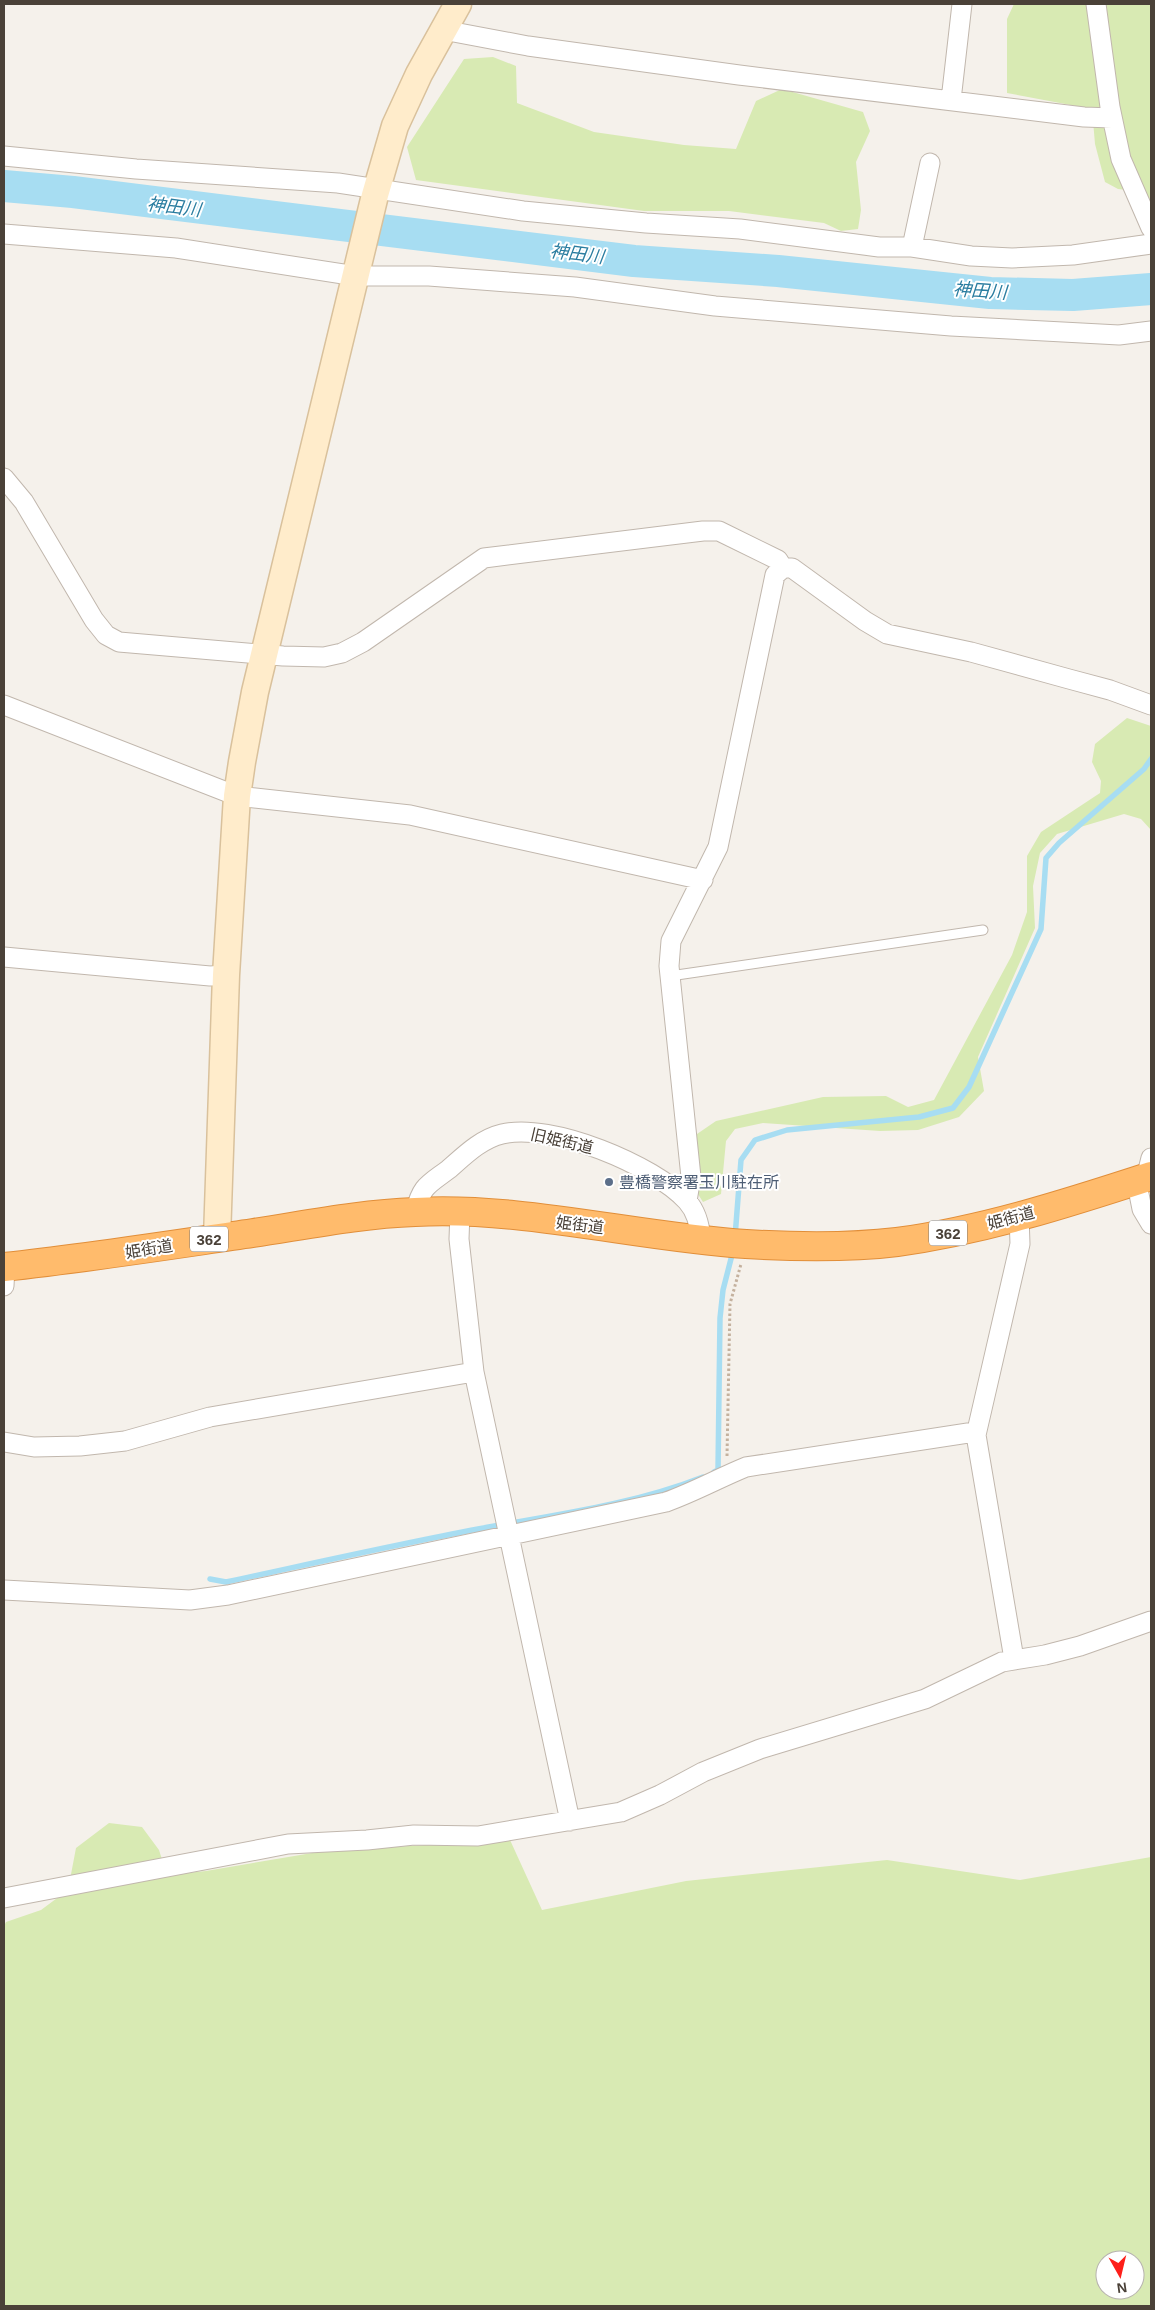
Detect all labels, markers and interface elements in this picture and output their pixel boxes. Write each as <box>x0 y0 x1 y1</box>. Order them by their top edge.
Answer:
water label: 神田川 <box>146 194 204 220</box>
water label: 神田川 <box>549 241 607 267</box>
water label: 神田川 <box>952 279 1010 303</box>
street label: 旧姫街道 <box>529 1126 595 1156</box>
place label: 豊橋警察署玉川駐在所 <box>619 1174 779 1191</box>
marker: 豊橋警察署玉川駐在所 <box>603 1176 615 1188</box>
street label: 姫街道 <box>986 1204 1036 1232</box>
street label: 姫街道 <box>555 1214 605 1236</box>
road number: 362 <box>929 1220 967 1246</box>
road number: 362 <box>190 1226 228 1252</box>
street label: 姫街道 <box>124 1237 174 1261</box>
north arrow <box>1095 2250 1145 2300</box>
text: N <box>1116 2279 1128 2297</box>

